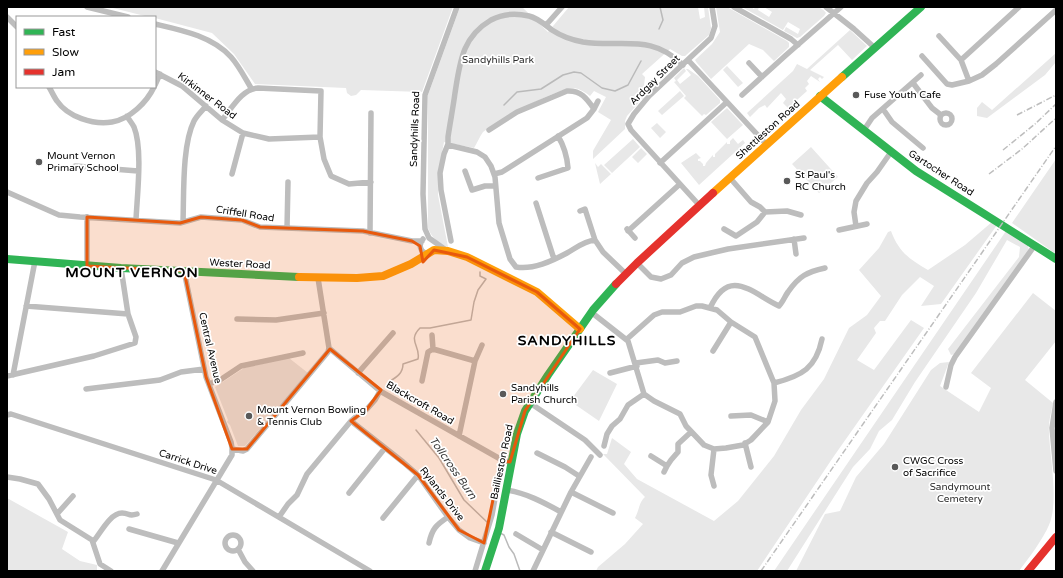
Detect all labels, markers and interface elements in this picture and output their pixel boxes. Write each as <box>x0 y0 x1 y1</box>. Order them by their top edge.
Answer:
legend <box>16 16 156 88</box>
text: Fast <box>52 25 76 39</box>
text: Slow <box>52 45 79 59</box>
street label: Ardgay Street <box>628 52 683 107</box>
park label: Sandyhills Park <box>462 54 534 66</box>
text: Jam <box>52 65 75 79</box>
street label: Kirkinner Road <box>175 70 239 122</box>
place label: Fuse Youth Cafe <box>864 89 941 101</box>
marker: Fuse Youth Cafe <box>851 90 861 100</box>
street label: Sandyhills Road <box>408 91 422 167</box>
street label: Shettleston Road <box>734 98 802 162</box>
street label: Gartocher Road <box>906 147 976 199</box>
place label: Mount Vernon Primary School <box>47 150 119 174</box>
marker: Mount Vernon Primary School <box>34 157 44 167</box>
place label: St Paul's RC Church <box>795 169 846 193</box>
marker: St Paul's RC Church <box>782 176 792 186</box>
street label: Criffell Road <box>215 203 275 225</box>
street label: Wester Road <box>209 256 271 272</box>
district label: MOUNT VERNON <box>65 264 199 281</box>
street label: Central Avenue <box>196 311 224 385</box>
district label: SANDYHILLS <box>518 332 616 349</box>
street label: Blackcroft Road <box>384 379 456 427</box>
place label: Sandyhills Parish Church <box>511 382 577 406</box>
marker: Sandyhills Parish Church <box>498 389 508 399</box>
place label: Mount Vernon Bowling & Tennis Club <box>257 404 366 428</box>
marker: Mount Vernon Bowling & Tennis Club <box>244 411 254 421</box>
street label: Baillieston Road <box>488 423 516 501</box>
water label: Tollcross Burn <box>427 434 480 502</box>
street label: Carrick Drive <box>157 447 219 477</box>
place label: CWGC Cross of Sacrifice <box>903 455 964 479</box>
marker: CWGC Cross of Sacrifice <box>890 462 900 472</box>
street label: Rylands Drive <box>417 465 467 524</box>
park label: Sandymount Cemetery <box>930 481 991 505</box>

